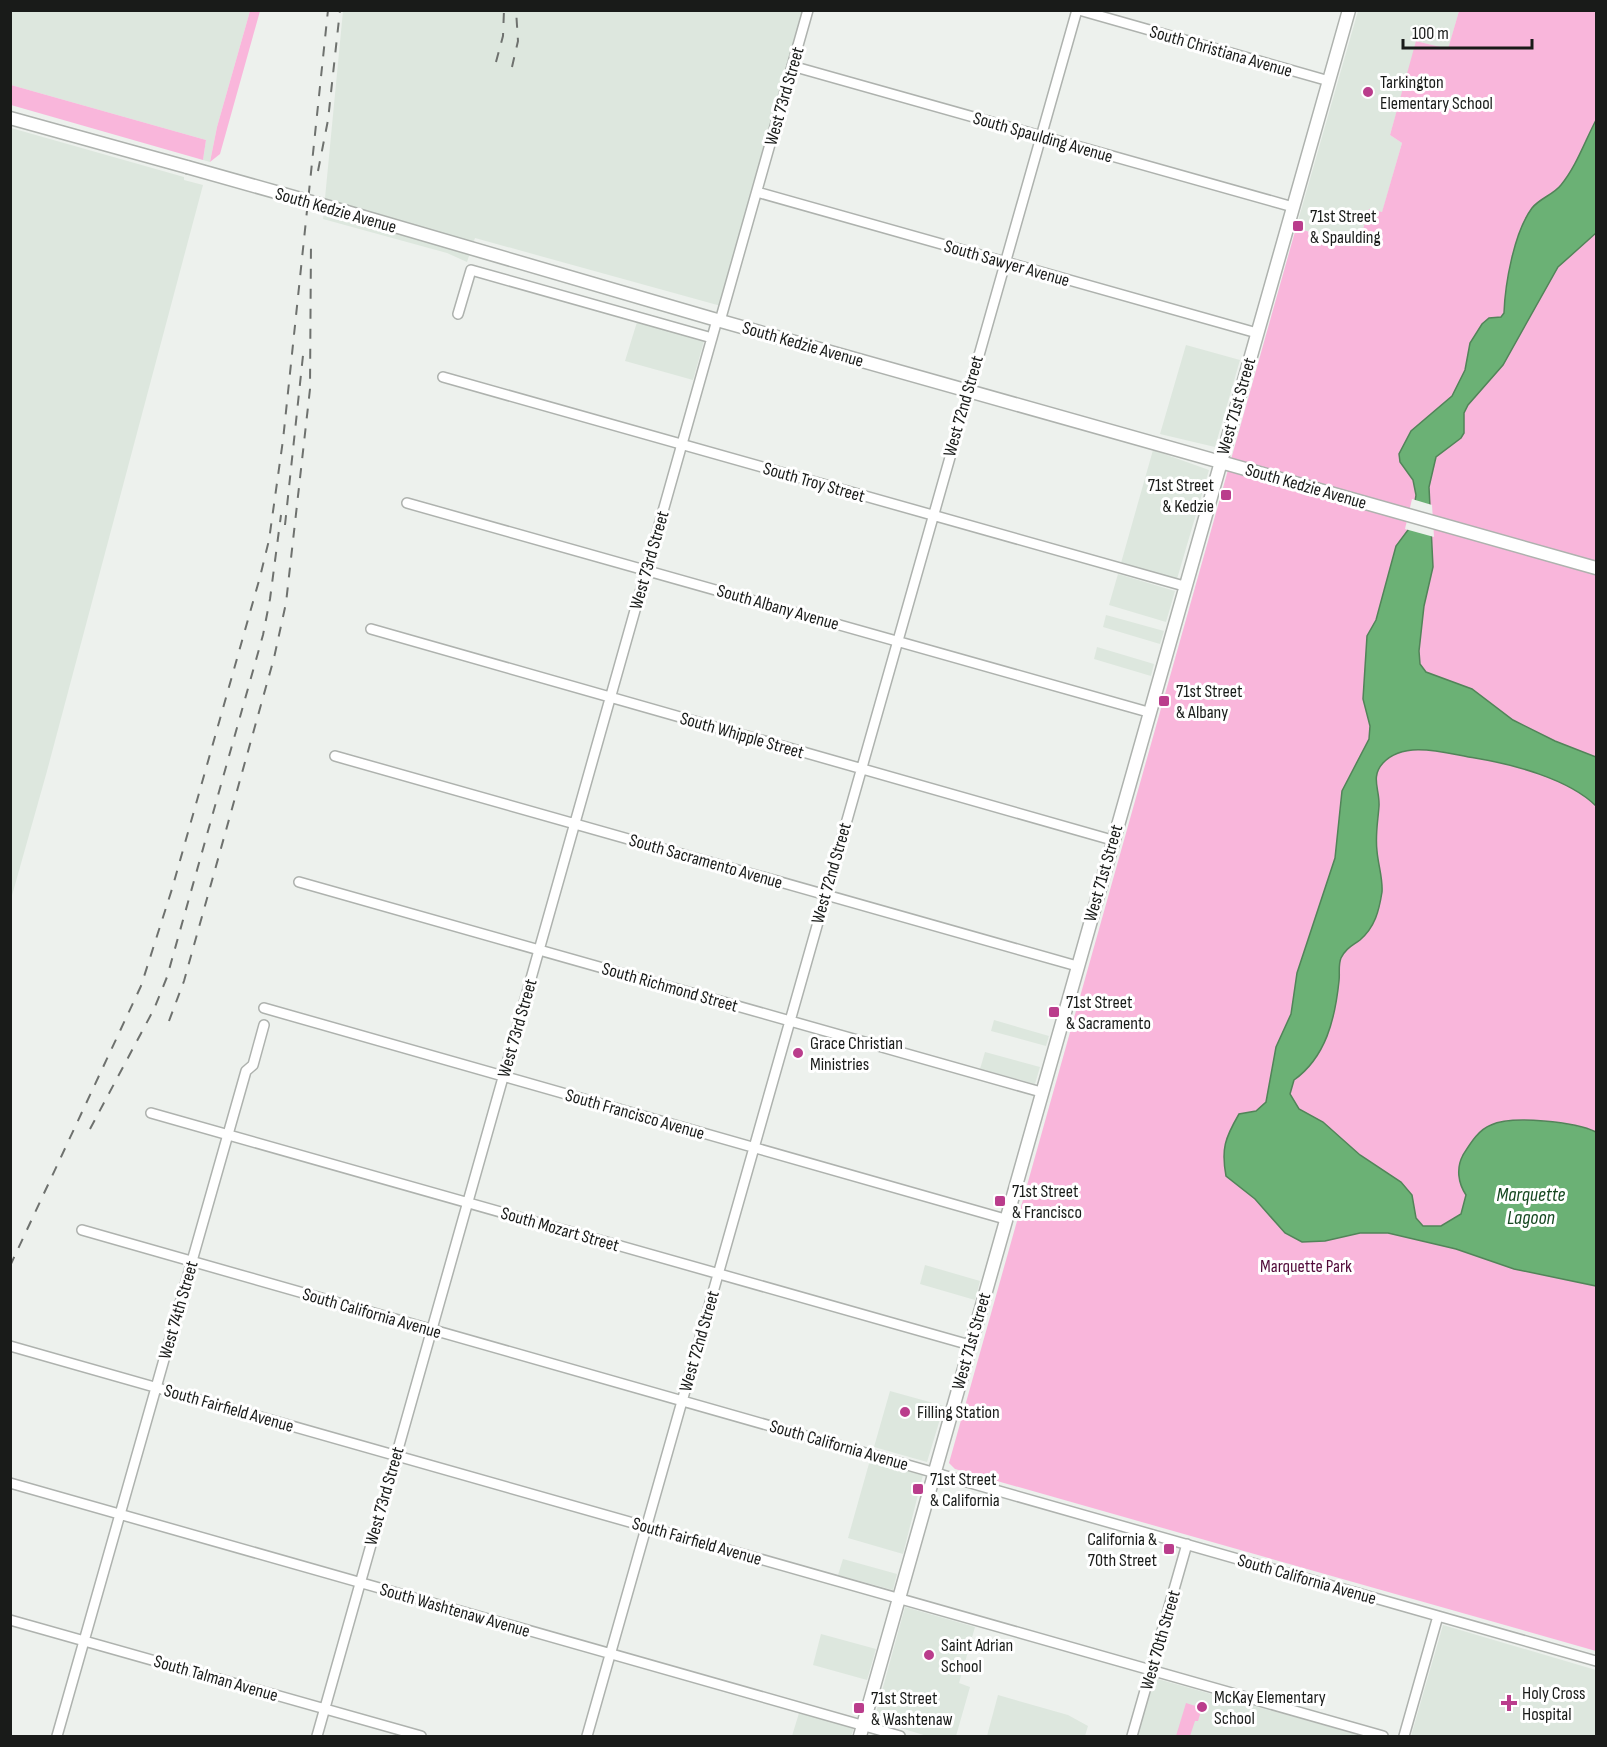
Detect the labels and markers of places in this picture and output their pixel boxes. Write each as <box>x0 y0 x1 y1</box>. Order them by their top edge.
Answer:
place label: Tarkington Elementary School <box>1380 72 1493 114</box>
marker: Tarkington Elementary School <box>1361 85 1375 99</box>
place label: 71st Street & Spaulding <box>1310 206 1381 248</box>
marker: 71st Street & Spaulding <box>1291 219 1305 233</box>
place label: 71st Street & Kedzie <box>1148 475 1215 517</box>
marker: 71st Street & Kedzie <box>1219 488 1233 502</box>
place label: 71st Street & Albany <box>1176 681 1243 723</box>
marker: 71st Street & Albany <box>1157 694 1171 708</box>
place label: 71st Street & Sacramento <box>1066 992 1151 1034</box>
marker: 71st Street & Sacramento <box>1047 1005 1061 1019</box>
place label: Grace Christian Ministries <box>810 1033 903 1075</box>
marker: Grace Christian Ministries <box>791 1046 805 1060</box>
place label: 71st Street & Francisco <box>1012 1181 1082 1223</box>
marker: 71st Street & Francisco <box>993 1194 1007 1208</box>
place label: Filling Station <box>917 1402 1000 1423</box>
marker: Filling Station <box>898 1405 912 1419</box>
place label: 71st Street & California <box>930 1469 1000 1511</box>
marker: 71st Street & California <box>911 1482 925 1496</box>
place label: California & 70th Street <box>1087 1529 1158 1571</box>
marker: California & 70th Street <box>1162 1542 1176 1556</box>
place label: Saint Adrian School <box>941 1635 1013 1677</box>
marker: Saint Adrian School <box>922 1648 936 1662</box>
place label: Holy Cross Hospital <box>1522 1683 1586 1725</box>
place label: McKay Elementary School <box>1214 1687 1326 1729</box>
place label: 71st Street & Washtenaw <box>871 1688 953 1730</box>
marker: Holy Cross Hospital <box>1500 1694 1518 1712</box>
marker: McKay Elementary School <box>1195 1700 1209 1714</box>
marker: 71st Street & Washtenaw <box>852 1701 866 1715</box>

